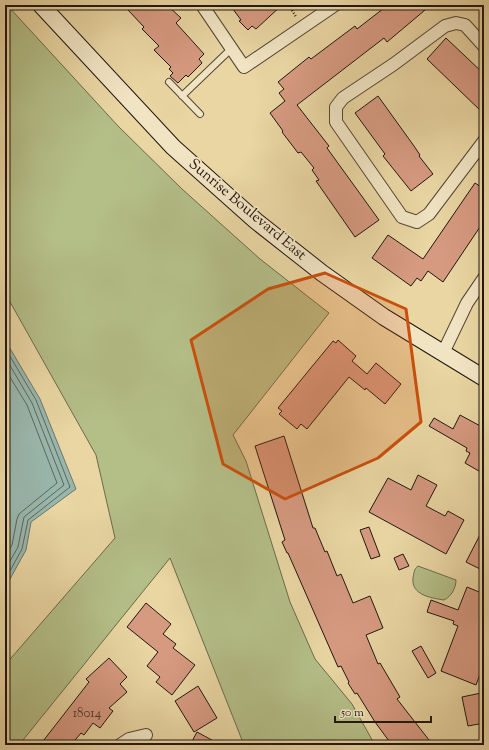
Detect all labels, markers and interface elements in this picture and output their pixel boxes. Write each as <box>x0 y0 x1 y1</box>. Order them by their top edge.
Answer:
street label: Sunrise Boulevard East <box>183 154 311 266</box>
scale bar <box>335 698 431 724</box>
text: 50 m <box>340 704 364 722</box>
house number: 18014 <box>73 705 102 723</box>

